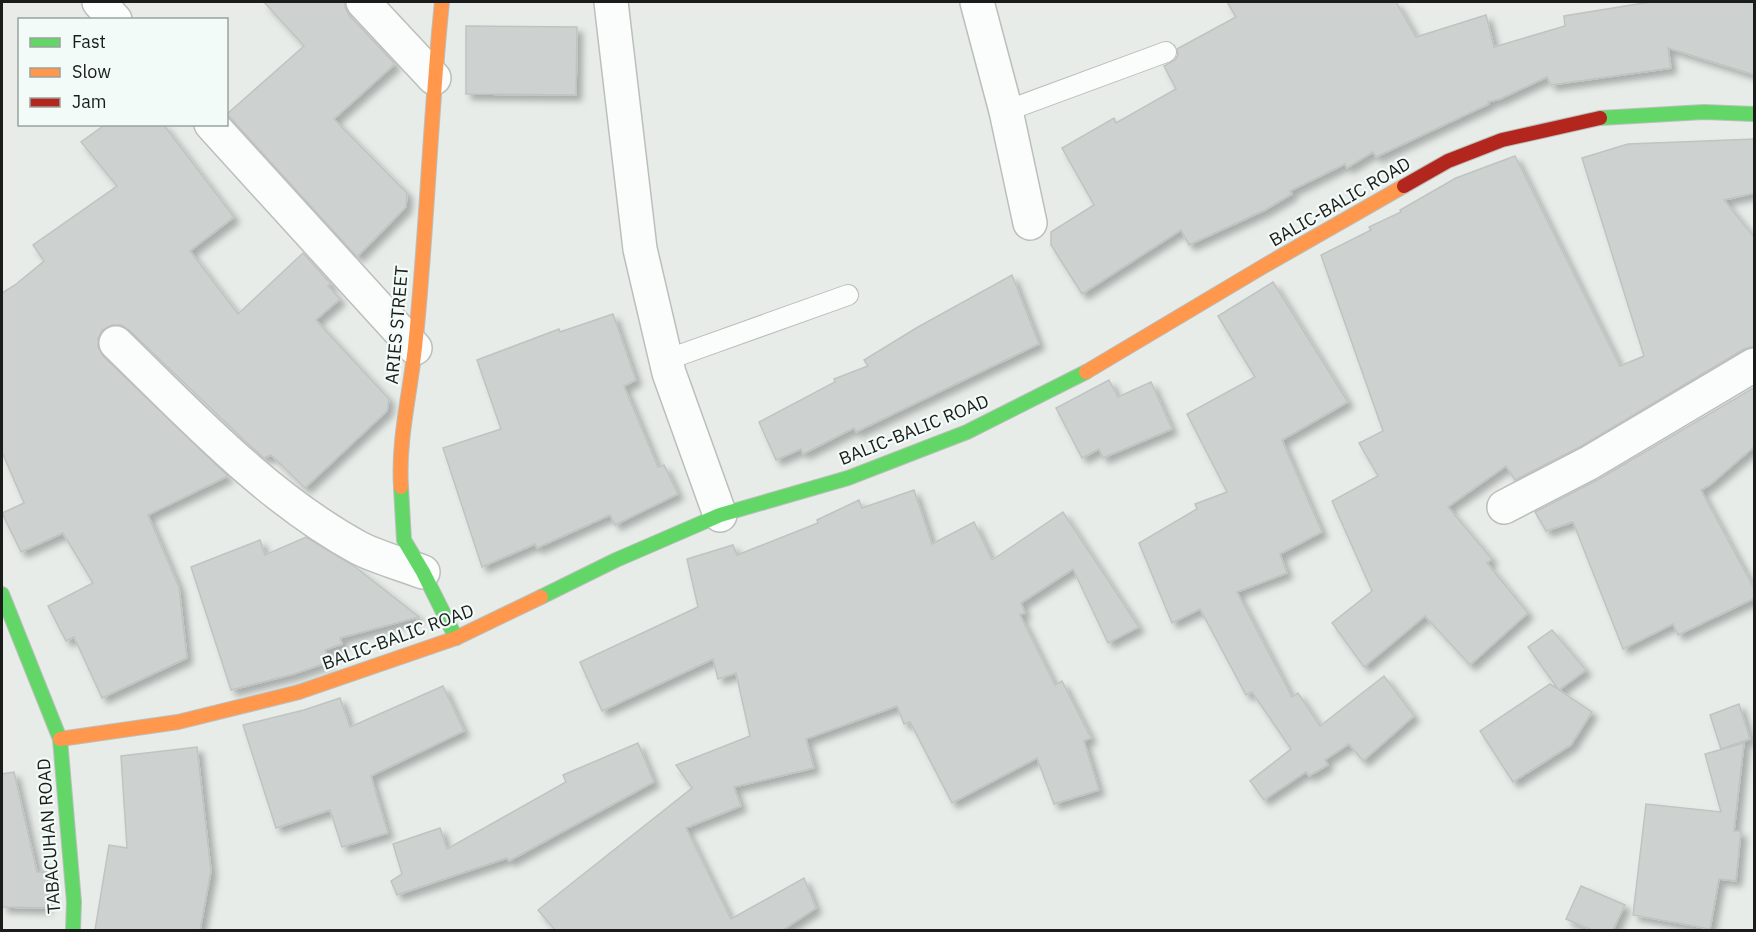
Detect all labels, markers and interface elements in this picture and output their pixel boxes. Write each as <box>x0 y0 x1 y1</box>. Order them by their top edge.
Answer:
legend <box>18 18 228 126</box>
text: Fast <box>72 30 106 53</box>
text: Slow <box>72 60 111 83</box>
text: Jam <box>72 90 107 113</box>
street label: BALIC-BALIC ROAD <box>1265 152 1415 251</box>
street label: ARIES STREET <box>380 265 413 385</box>
street label: BALIC-BALIC ROAD <box>836 389 992 470</box>
street label: BALIC-BALIC ROAD <box>319 598 477 675</box>
street label: TABACUHAN ROAD <box>32 758 65 914</box>

